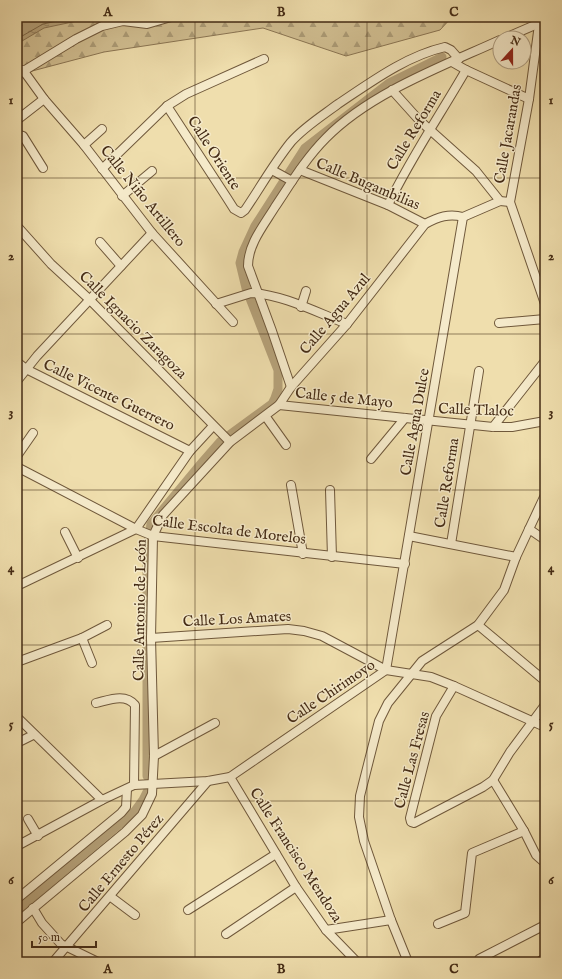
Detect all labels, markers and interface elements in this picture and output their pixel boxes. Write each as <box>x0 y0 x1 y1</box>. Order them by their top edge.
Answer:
text: A <box>103 4 114 21</box>
text: B <box>277 4 286 21</box>
text: C <box>449 4 459 21</box>
north arrow <box>492 30 532 70</box>
text: N <box>507 33 523 50</box>
street label: Calle Jacarandas <box>490 83 526 185</box>
street label: Calle Reforma <box>382 86 446 174</box>
text: 1 <box>9 92 14 109</box>
text: 1 <box>549 92 554 109</box>
street label: Calle Oriente <box>183 112 245 194</box>
street label: Calle Niño Artillero <box>96 141 190 251</box>
street label: Calle Bugambilias <box>313 154 423 214</box>
text: 2 <box>8 248 14 265</box>
text: 2 <box>548 248 554 265</box>
street label: Calle Ignacio Zaragoza <box>75 267 191 383</box>
street label: Calle Agua Azul <box>295 269 375 359</box>
street label: Calle Vicente Guerrero <box>40 355 178 435</box>
street label: Calle Agua Dulce <box>396 367 434 477</box>
street label: Calle 5 de Mayo <box>294 383 394 413</box>
street label: Calle Tlaloc <box>438 399 514 421</box>
text: 3 <box>9 404 14 421</box>
text: 3 <box>549 404 554 421</box>
street label: Calle Reforma <box>431 436 464 529</box>
street label: Calle Escolta de Morelos <box>151 511 307 549</box>
street label: Calle Antonio de León <box>129 539 151 681</box>
text: 4 <box>8 560 15 577</box>
text: 4 <box>548 560 555 577</box>
street label: Calle Los Amates <box>182 607 292 631</box>
street label: Calle Chirimoyo <box>283 655 379 729</box>
street label: Calle Las Fresas <box>390 709 434 811</box>
text: 5 <box>9 716 14 733</box>
text: 5 <box>549 716 554 733</box>
street label: Calle Francisco Mendoza <box>245 784 347 926</box>
street label: Calle Ernesto Pérez <box>74 810 168 916</box>
text: 6 <box>8 872 14 889</box>
text: 6 <box>548 872 554 889</box>
scale bar <box>32 923 96 949</box>
text: 50 m <box>38 930 60 945</box>
text: A <box>103 961 114 978</box>
text: B <box>277 961 286 978</box>
text: C <box>449 961 459 978</box>

